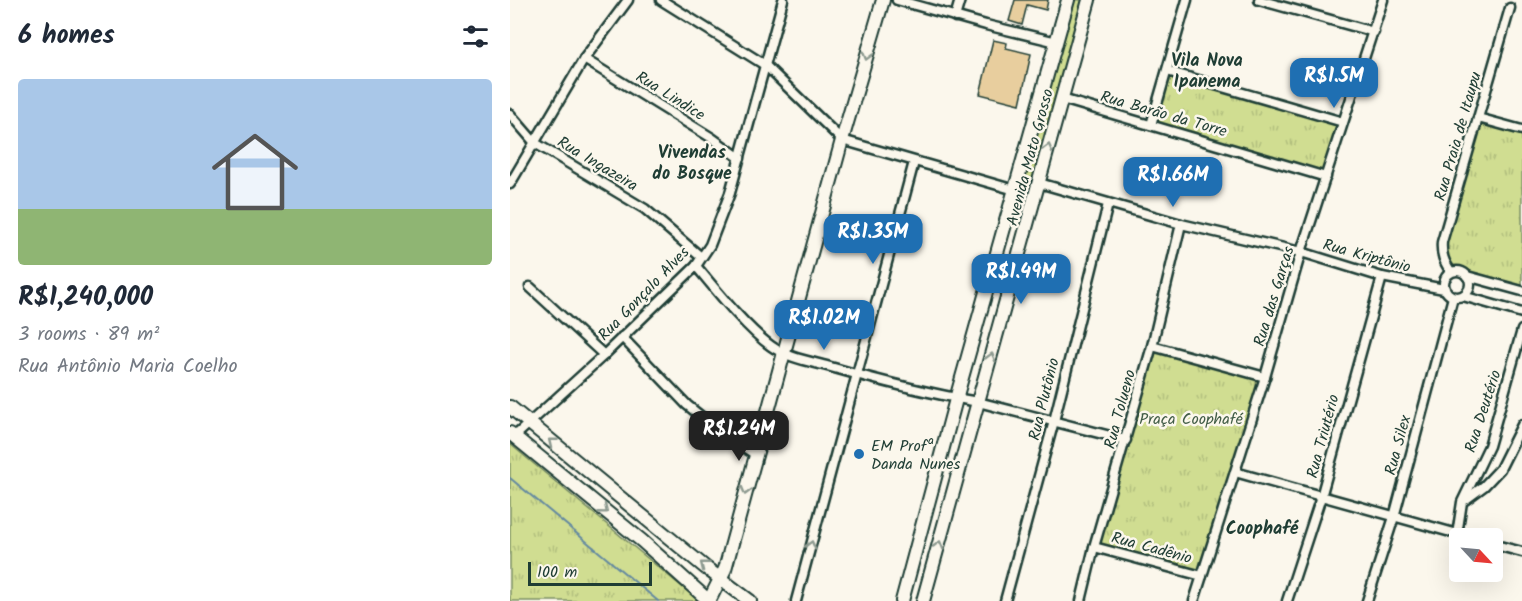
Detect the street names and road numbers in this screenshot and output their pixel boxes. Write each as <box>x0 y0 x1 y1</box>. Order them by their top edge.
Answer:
street label: Rua Lindice <box>630 65 710 128</box>
street label: Rua Praia de Itaupu <box>1428 69 1489 204</box>
street label: Rua Barão da Torre <box>1097 84 1230 144</box>
street label: Avenida Mato Grosso <box>1000 86 1061 229</box>
street label: Rua Ingazeira <box>552 130 642 198</box>
street label: Rua Kriptônio <box>1320 233 1413 280</box>
street label: Rua Gonçalo Alves <box>592 241 696 347</box>
street label: Rua das Garças <box>1247 243 1302 350</box>
street label: Rua Plutônio <box>1022 355 1067 443</box>
street label: Rua Tolueno <box>1098 367 1143 452</box>
street label: Rua Deutério <box>1458 367 1509 456</box>
street label: Rua Triutério <box>1300 392 1347 481</box>
street label: Rua Silex <box>1378 411 1419 478</box>
street label: Rua Cadênio <box>1108 526 1195 571</box>

